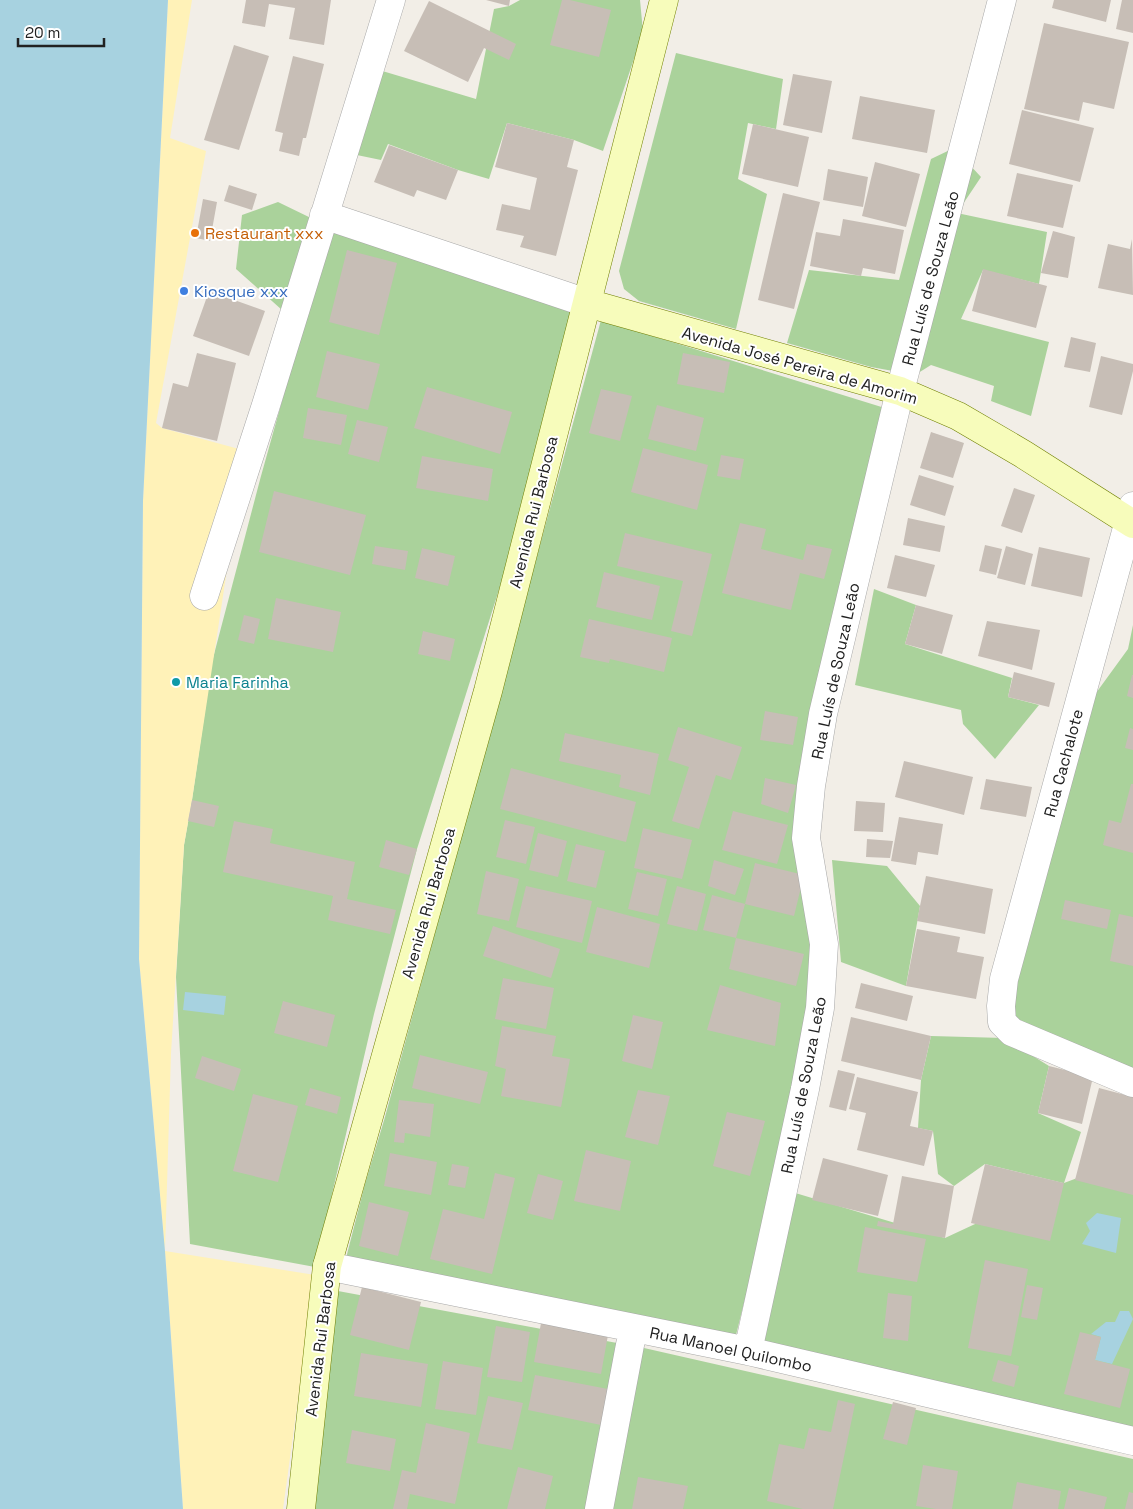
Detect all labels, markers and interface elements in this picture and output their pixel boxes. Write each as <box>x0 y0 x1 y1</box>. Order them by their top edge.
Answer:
scale bar <box>18 15 104 47</box>
text: 20 m <box>25 23 60 42</box>
street label: Rua Luís de Souza Leão <box>897 188 964 368</box>
place label: Restaurant xxx <box>205 223 323 244</box>
marker: Restaurant xxx <box>189 227 201 239</box>
place label: Kiosque xxx <box>194 281 288 302</box>
marker: Kiosque xxx <box>178 285 190 297</box>
street label: Avenida José Pereira de Amorim <box>680 322 920 409</box>
street label: Avenida Rui Barbosa <box>504 434 563 591</box>
street label: Rua Luís de Souza Leão <box>806 581 864 761</box>
place label: Maria Farinha <box>186 672 289 693</box>
marker: Maria Farinha <box>170 676 182 688</box>
street label: Rua Cachalote <box>1039 707 1088 819</box>
street label: Avenida Rui Barbosa <box>397 825 460 981</box>
street label: Rua Luís de Souza Leão <box>776 995 831 1176</box>
street label: Avenida Rui Barbosa <box>301 1260 340 1418</box>
street label: Rua Manoel Quilombo <box>648 1322 814 1377</box>

